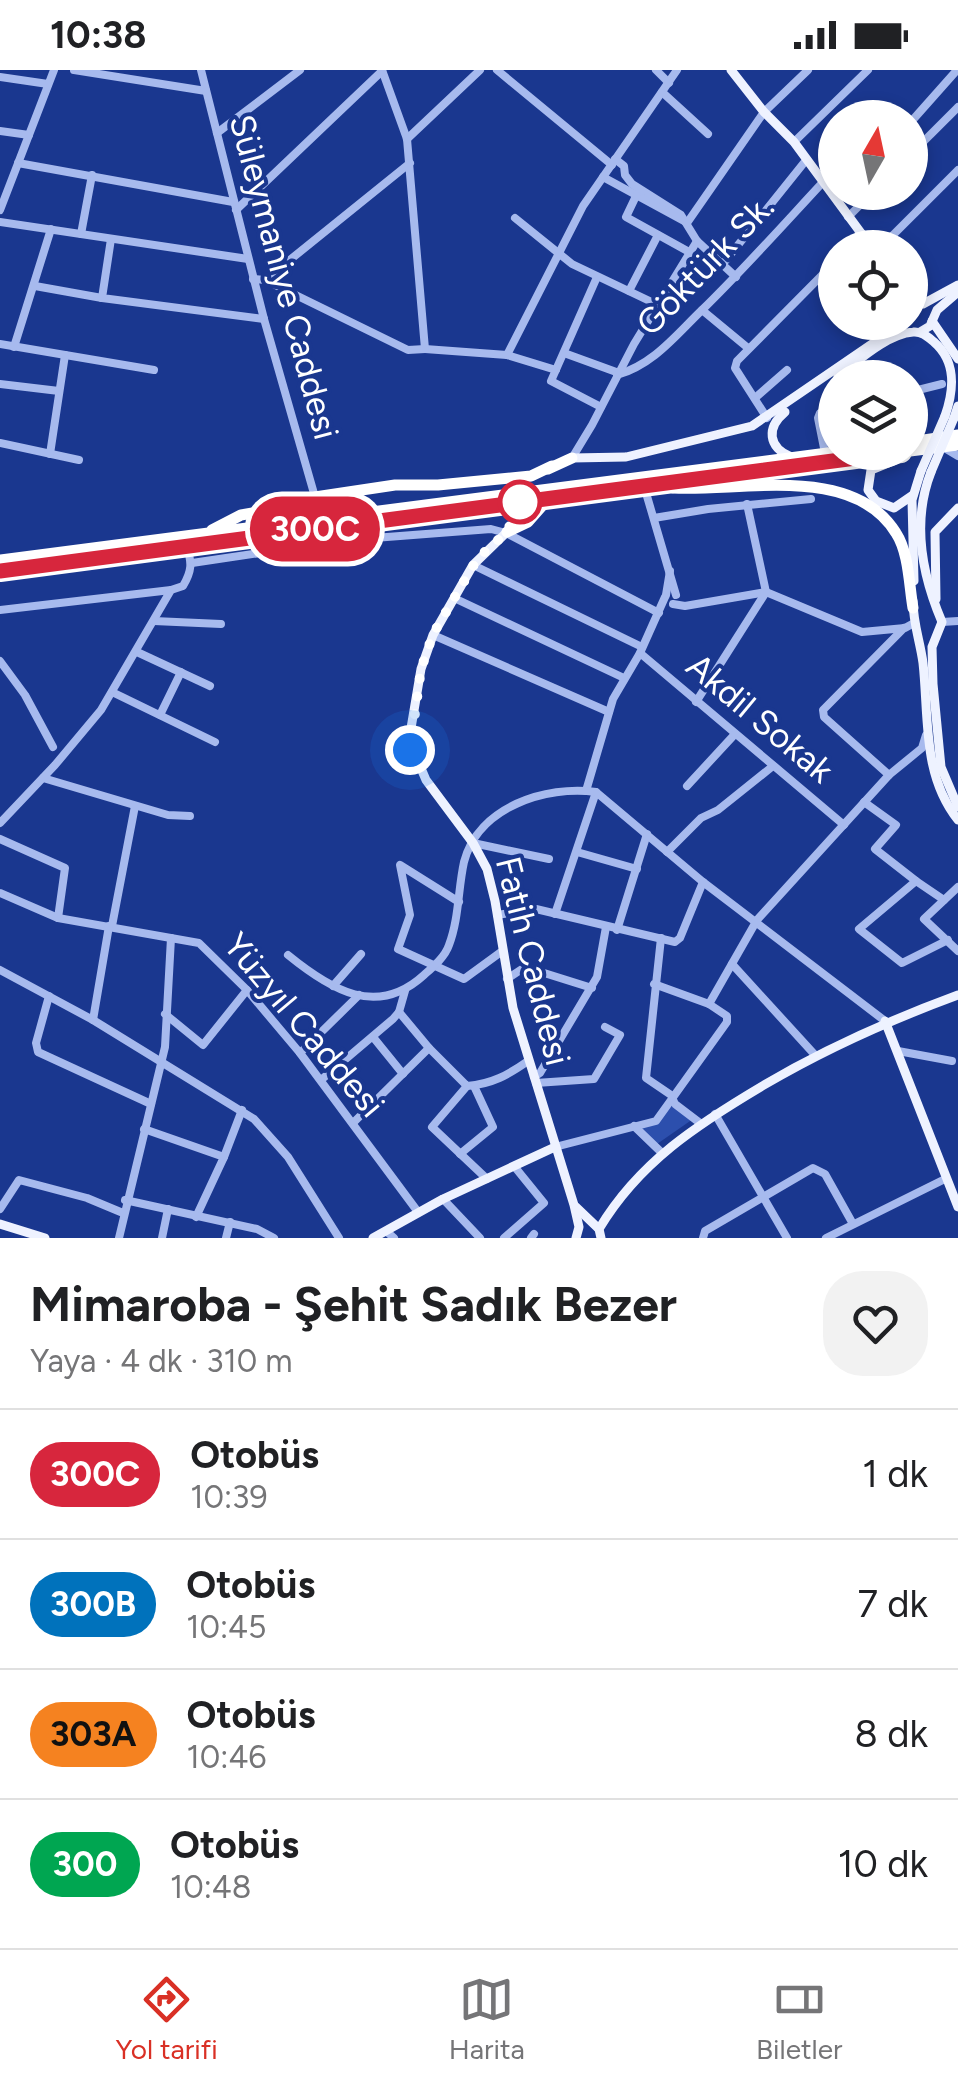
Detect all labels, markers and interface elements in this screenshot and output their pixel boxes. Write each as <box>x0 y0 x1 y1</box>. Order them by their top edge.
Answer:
text: 10:38 <box>50 12 146 58</box>
north arrow <box>818 100 928 210</box>
map controls <box>818 100 928 470</box>
street label: Süleymaniye Caddesi <box>220 110 348 444</box>
street label: Göktürk Sk. <box>627 186 783 344</box>
button: locate <box>818 230 928 340</box>
button: layers <box>818 360 928 470</box>
unlabelled marker <box>499 481 541 523</box>
line badge: 300C <box>245 496 385 562</box>
text: 300C <box>270 508 360 550</box>
street label: Akdil Sokak <box>678 645 842 791</box>
your location <box>385 725 435 775</box>
street label: Fatih Caddesi <box>487 852 579 1070</box>
street label: Yüzyıl Caddesi <box>215 924 393 1126</box>
button: heart <box>823 1271 928 1376</box>
text: Mimaroba - Şehit Sadık Bezer <box>30 1275 677 1333</box>
text: Yaya · 4 dk · 310 m <box>30 1342 292 1380</box>
text: Otobüs <box>190 1432 319 1478</box>
text: 1 dk <box>862 1451 928 1497</box>
text: 300C <box>50 1453 140 1495</box>
text: 10:39 <box>190 1478 268 1516</box>
text: Otobüs <box>186 1562 315 1608</box>
text: 7 dk <box>858 1581 928 1627</box>
text: 300B <box>50 1583 136 1625</box>
text: 10:45 <box>186 1608 266 1646</box>
text: Otobüs <box>187 1692 315 1738</box>
text: 8 dk <box>855 1711 928 1757</box>
text: 303A <box>50 1713 137 1755</box>
text: 10:46 <box>187 1738 266 1776</box>
text: Otobüs <box>170 1822 299 1868</box>
text: 10 dk <box>838 1841 928 1887</box>
text: 300 <box>53 1843 117 1885</box>
text: 10:48 <box>170 1868 251 1906</box>
tab: Yol tarifi <box>116 1972 218 2066</box>
tab: Harita <box>449 1972 525 2066</box>
tab: Biletler <box>756 1972 842 2066</box>

